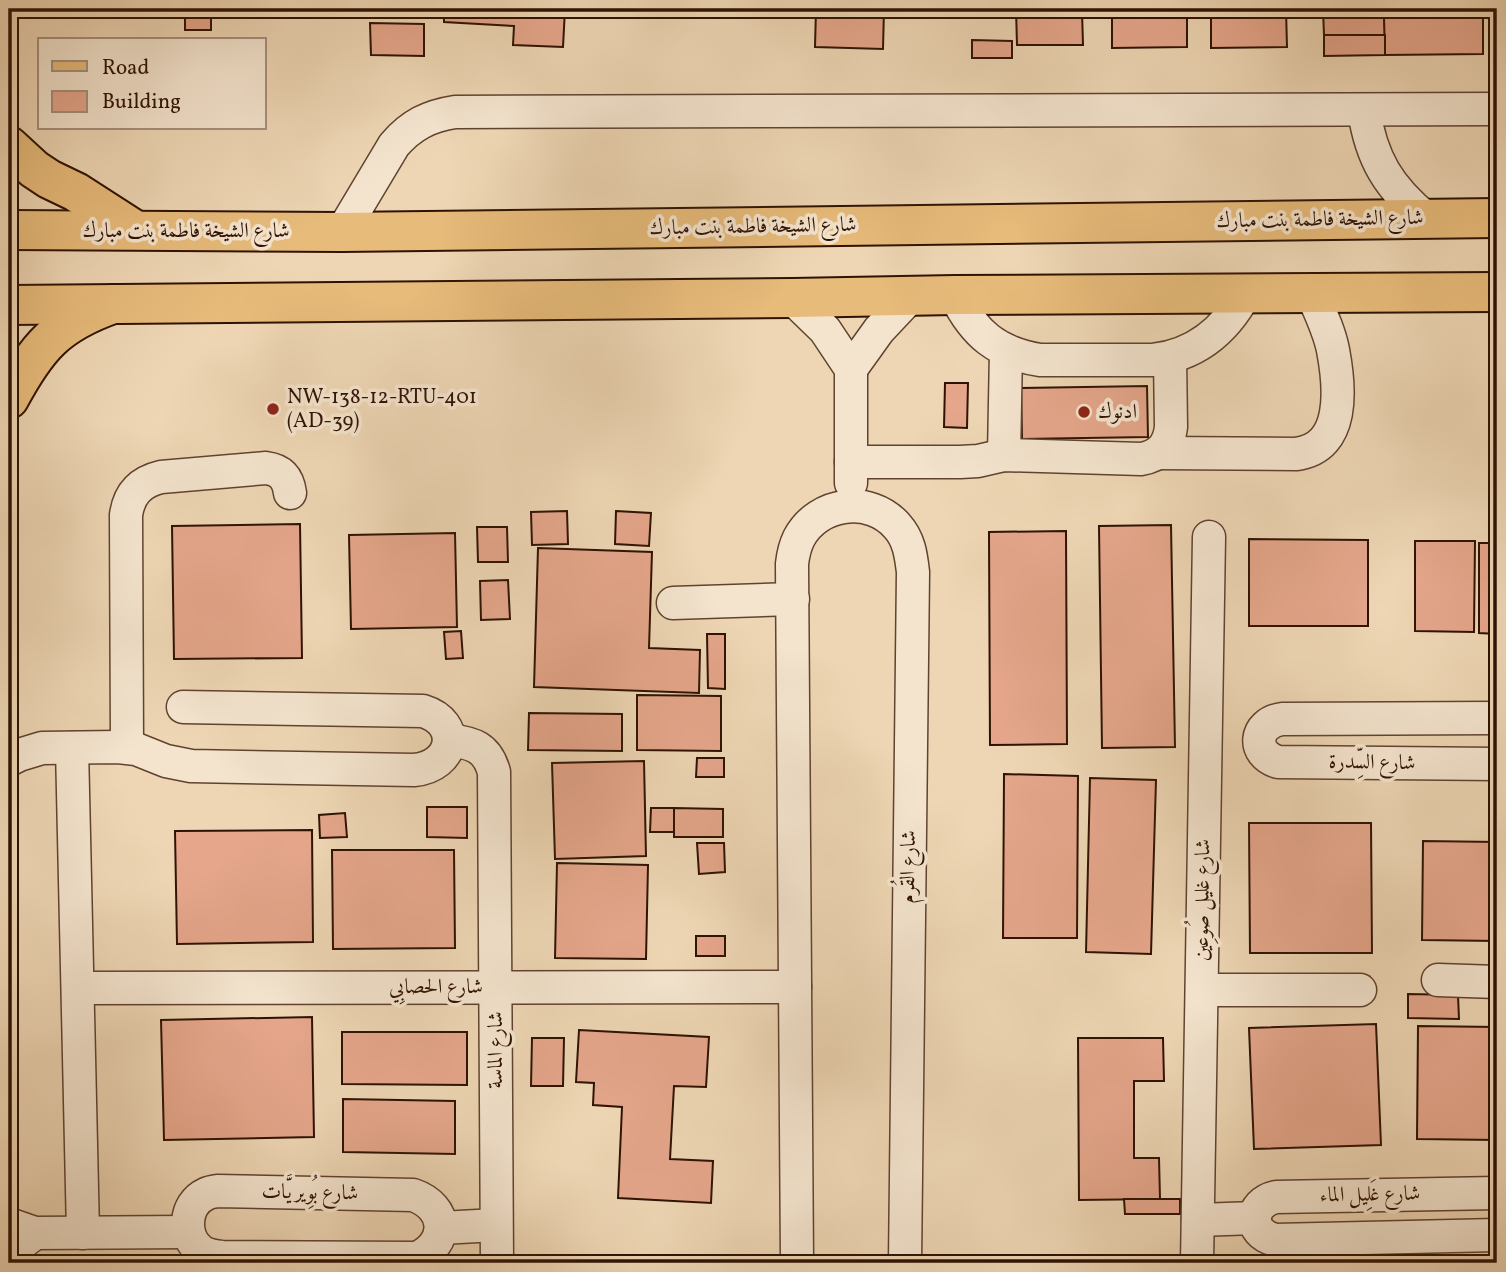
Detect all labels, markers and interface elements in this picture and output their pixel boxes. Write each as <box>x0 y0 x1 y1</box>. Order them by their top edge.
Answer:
legend <box>38 38 266 130</box>
text: Road <box>102 54 149 83</box>
text: Building <box>102 88 181 117</box>
street label: شارع الشيخة فاطمة بنت مبارك <box>1216 204 1424 238</box>
street label: شارع الشيخة فاطمة بنت مبارك <box>649 211 857 245</box>
street label: شارع الشيخة فاطمة بنت مبارك <box>82 217 290 248</box>
place label: NW-138-12-RTU-401 (AD-39) <box>287 383 477 436</box>
place label: ادنوك <box>1098 398 1137 427</box>
marker: NW-138-12-RTU-401 (AD-39) <box>265 401 281 417</box>
marker: ادنوك <box>1076 404 1092 420</box>
street label: شارع السِّدرة <box>1328 746 1416 780</box>
street label: شارع القُرم <box>889 830 926 904</box>
street label: شارع غليل صُوعِين <box>1182 839 1221 961</box>
street label: شارع الحصابِي <box>389 973 483 1005</box>
street label: شارع الماسة <box>482 1011 513 1089</box>
street label: شارع بُوِيريَّات <box>261 1173 359 1210</box>
street label: شارع غَلِيل الماء <box>1319 1178 1421 1212</box>

